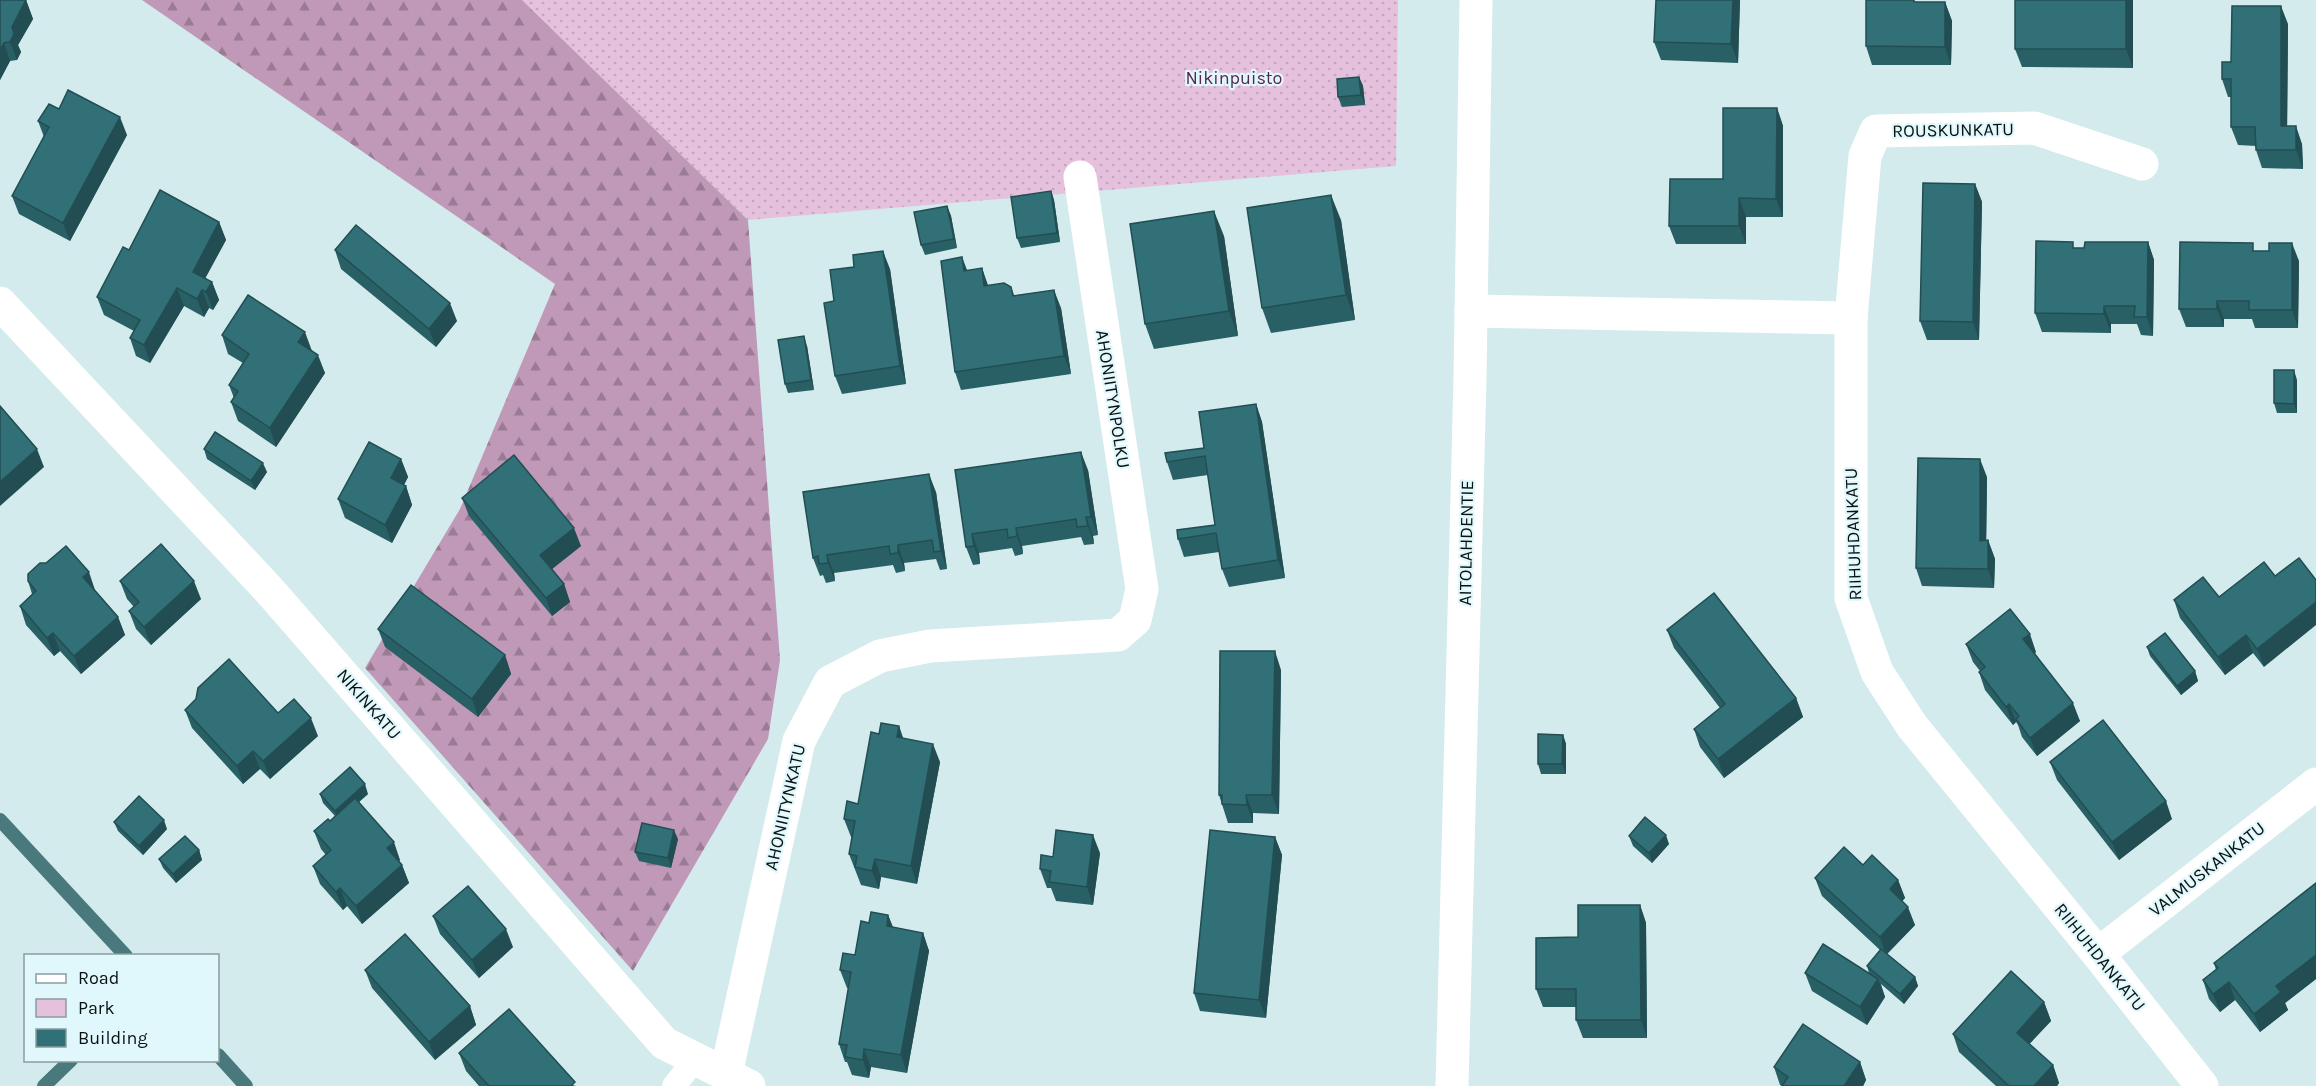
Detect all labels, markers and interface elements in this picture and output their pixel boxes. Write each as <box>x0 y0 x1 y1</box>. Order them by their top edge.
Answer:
park label: Nikinpuisto <box>1186 67 1282 89</box>
street label: ROUSKUNKATU <box>1892 118 2014 142</box>
street label: AHONIITYNPOLKU <box>1091 328 1135 470</box>
street label: RIIHUHDANKATU <box>1840 467 1866 601</box>
street label: AITOLAHDENTIE <box>1454 480 1478 606</box>
street label: NIKINKATU <box>332 664 406 744</box>
street label: AHONIITYNKATU <box>760 742 810 872</box>
street label: VALMUSKANKATU <box>2145 817 2269 921</box>
street label: RIIHUHDANKATU <box>2050 898 2150 1016</box>
legend <box>24 954 219 1062</box>
text: Road <box>78 967 119 989</box>
text: Park <box>78 997 115 1019</box>
text: Building <box>78 1027 148 1049</box>

